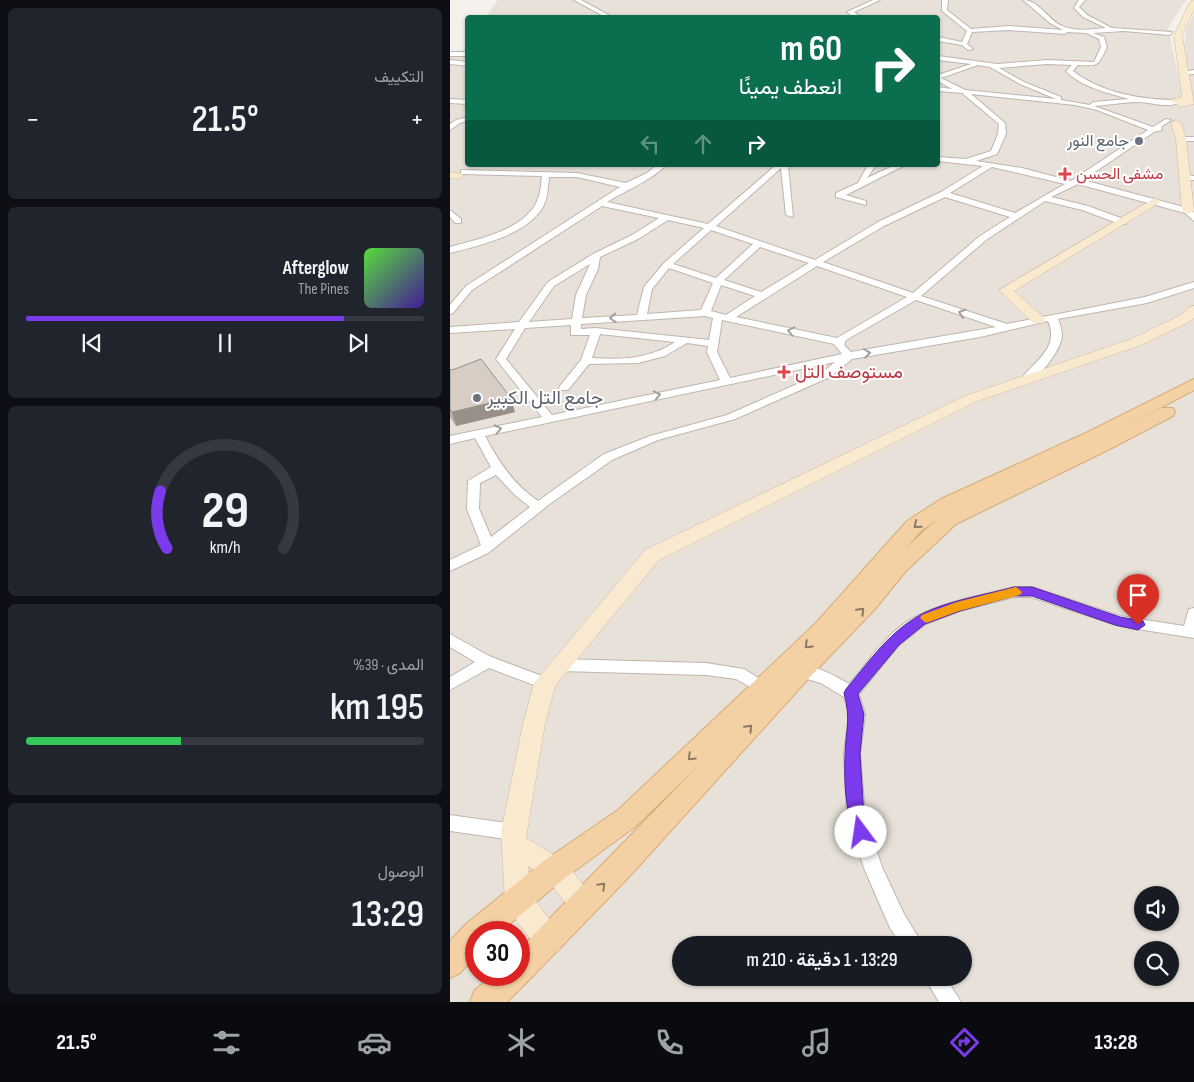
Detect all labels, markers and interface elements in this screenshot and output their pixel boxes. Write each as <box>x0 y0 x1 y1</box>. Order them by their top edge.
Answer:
text: 60 m <box>780 28 842 71</box>
icon: right <box>860 35 925 100</box>
text: التكييف <box>374 68 424 87</box>
text: انعطف يمينًا <box>739 74 842 101</box>
text: 21.5° <box>191 97 259 142</box>
text: − <box>26 103 40 136</box>
text: + <box>410 103 424 136</box>
icon: left <box>636 130 664 158</box>
icon: ahead <box>689 130 717 158</box>
icon: right <box>742 130 770 158</box>
place label: جامع النور <box>1066 132 1129 152</box>
marker: جامع النور <box>1133 135 1145 147</box>
place label: مشفى الحسن <box>1076 165 1163 184</box>
marker: مشفى الحسن <box>1058 167 1072 181</box>
text: Afterglow <box>283 257 349 280</box>
text: The Pines <box>298 280 349 299</box>
one-way arrow <box>958 309 966 319</box>
one-way arrow <box>609 313 617 324</box>
one-way arrow <box>787 327 795 337</box>
icon: previous <box>78 329 106 357</box>
icon: pause <box>211 329 239 357</box>
icon: next <box>344 329 372 357</box>
one-way arrow <box>863 348 872 358</box>
place label: مستوصف التل <box>795 361 903 384</box>
marker: مستوصف التل <box>777 365 791 379</box>
place label: جامع التل الكبير <box>486 387 603 411</box>
one-way arrow <box>652 391 661 401</box>
marker: جامع التل الكبير <box>471 392 483 404</box>
one-way arrow <box>493 424 502 435</box>
text: 29 <box>201 480 249 543</box>
one-way arrow <box>913 519 923 528</box>
text: km/h <box>210 537 240 558</box>
pin <box>1117 574 1159 625</box>
icon: arrive <box>1124 581 1152 609</box>
one-way arrow <box>855 608 864 617</box>
one-way arrow <box>805 639 814 648</box>
text: المدى · 39% <box>353 656 424 675</box>
text: 195 km <box>330 685 424 730</box>
one-way arrow <box>743 725 752 734</box>
one-way arrow <box>687 752 696 761</box>
position arrow <box>834 805 886 857</box>
text: الوصول <box>378 863 424 882</box>
one-way arrow <box>596 883 605 892</box>
map controls <box>1134 886 1179 986</box>
button: sound <box>1134 886 1179 931</box>
text: 13:29 <box>352 892 424 937</box>
speed limit sign: 30 <box>465 921 530 986</box>
button: search <box>1134 941 1179 986</box>
text: 13:29 · 1 دقيقة · 210 m <box>747 949 897 972</box>
icon: filters <box>209 1025 244 1060</box>
icon: car <box>357 1025 392 1060</box>
icon: climate <box>504 1025 539 1060</box>
icon: phone <box>652 1025 687 1060</box>
icon: music <box>799 1025 834 1060</box>
icon: directions <box>947 1025 982 1060</box>
text: 21.5° <box>56 1029 97 1056</box>
text: 13:28 <box>1094 1029 1138 1056</box>

